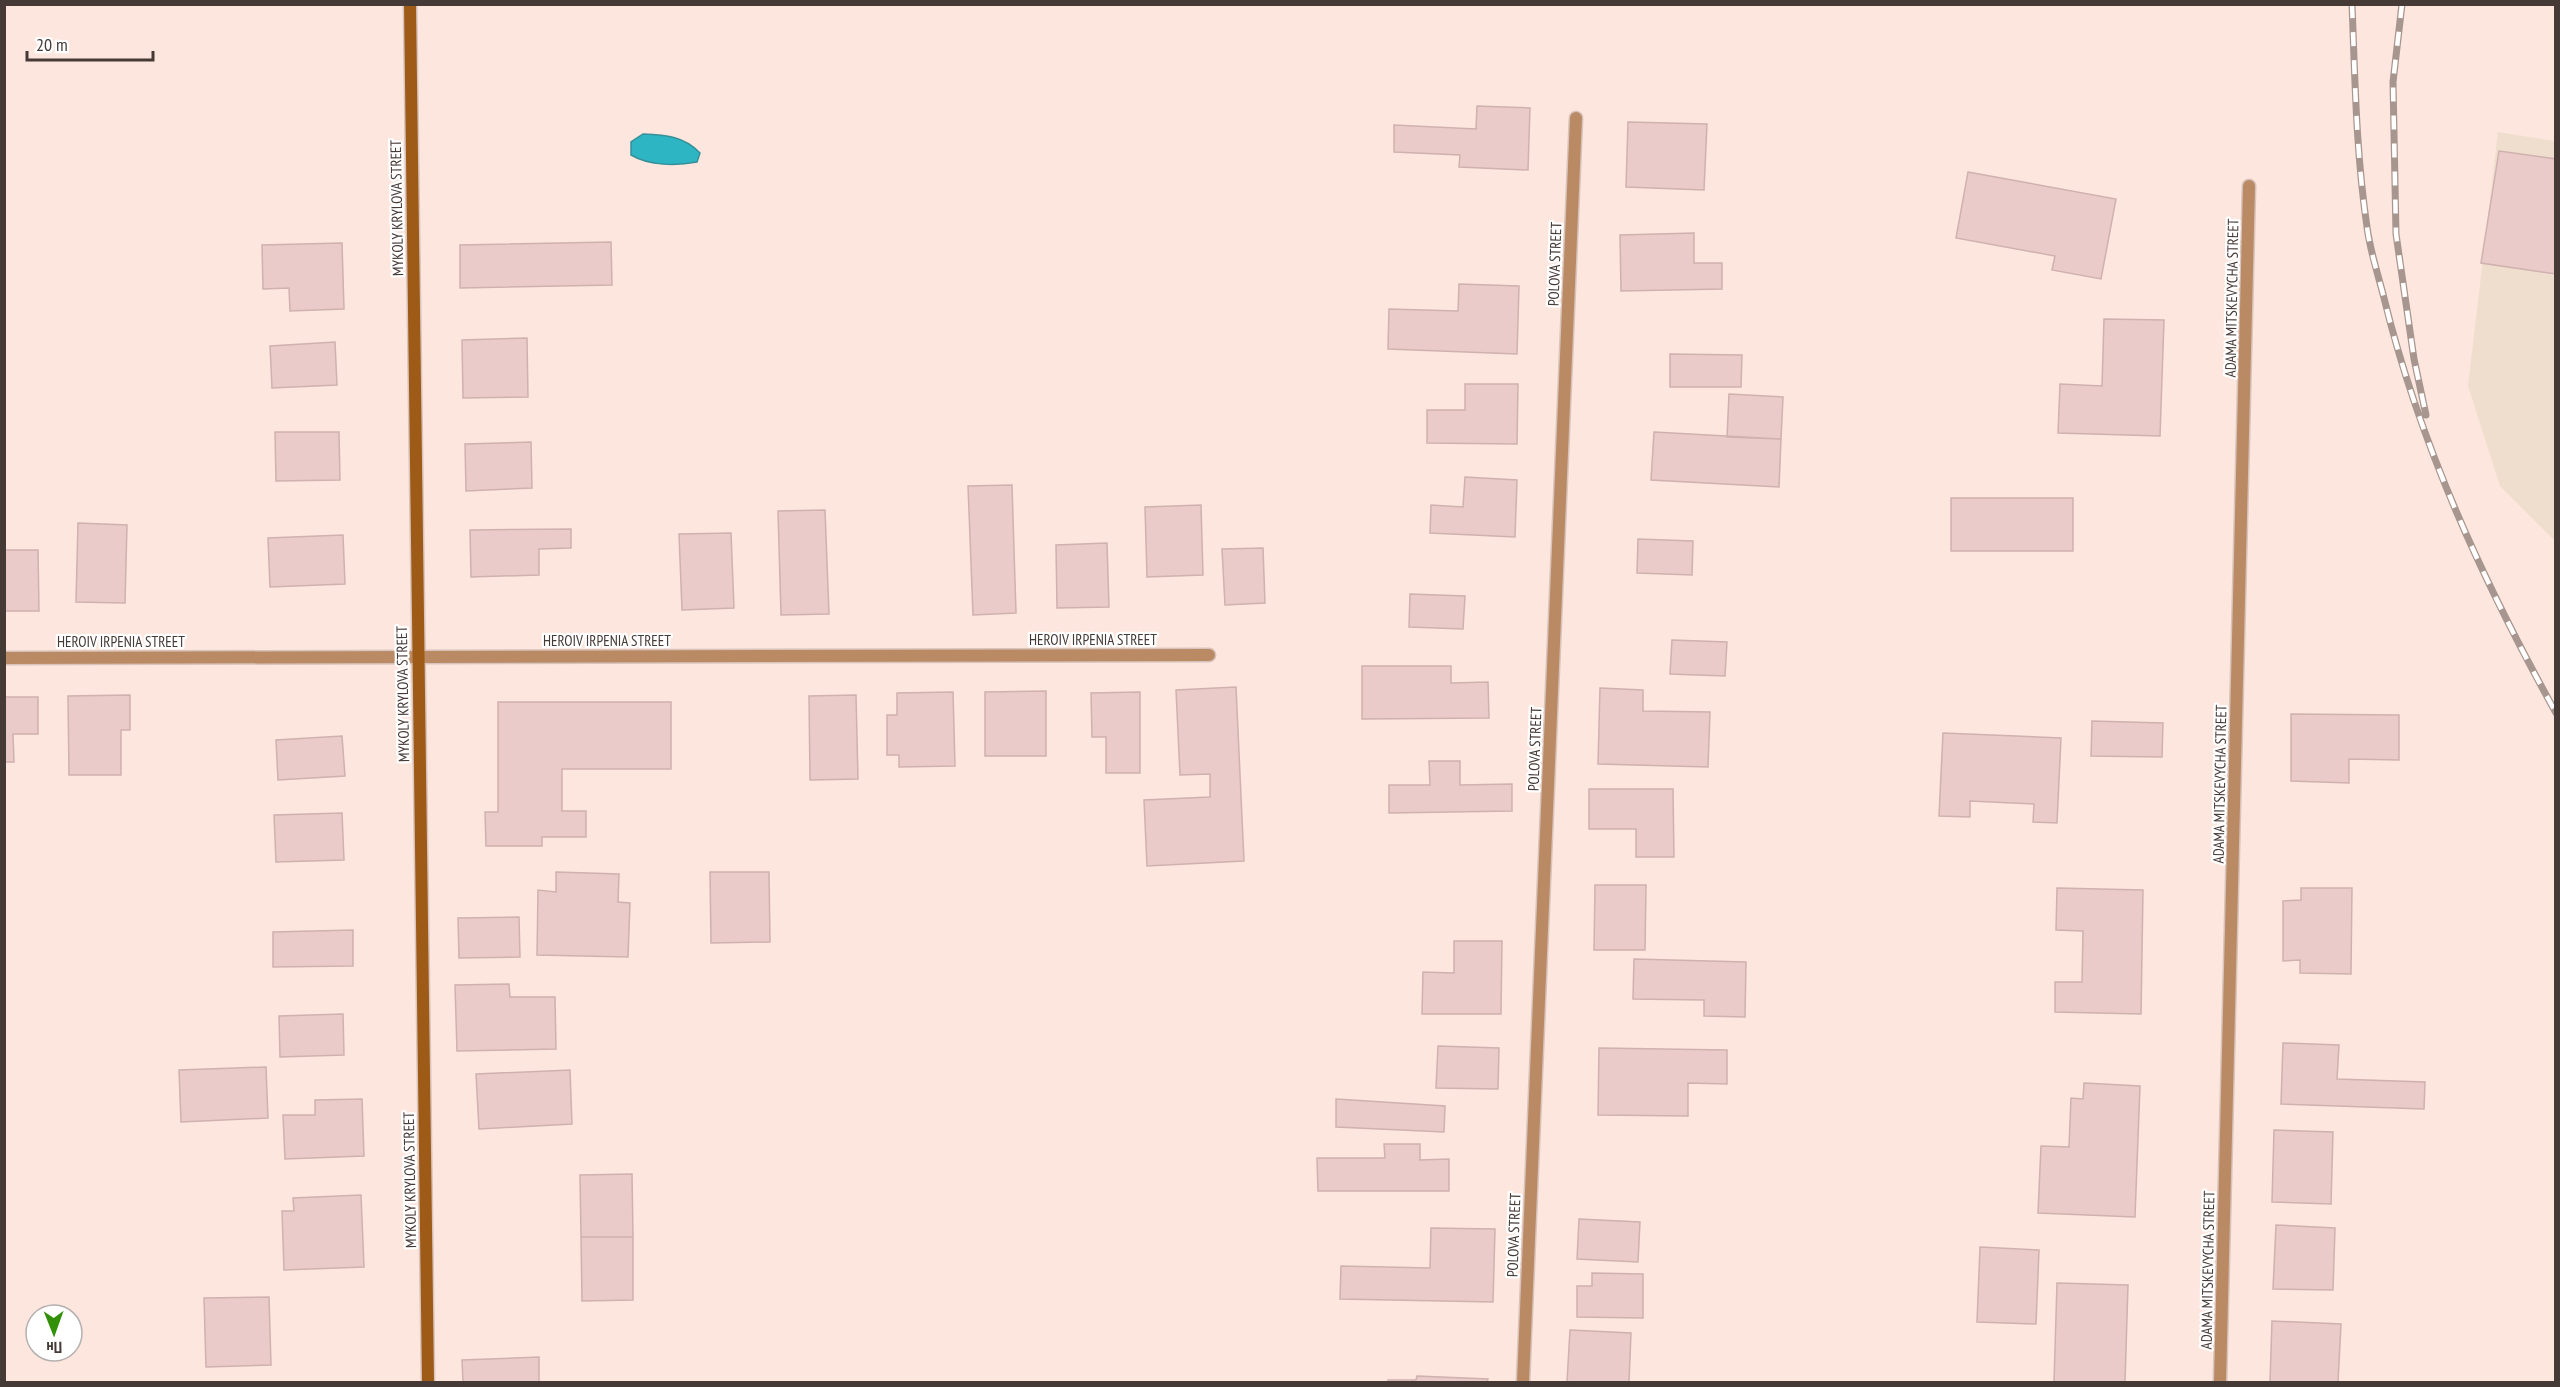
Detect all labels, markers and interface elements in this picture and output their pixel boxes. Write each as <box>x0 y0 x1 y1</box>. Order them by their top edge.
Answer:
scale bar <box>27 24 153 62</box>
text: 20 m <box>36 33 68 56</box>
street label: MYKOLY KRYLOVA STREET <box>386 139 407 276</box>
street label: ADAMA MITSKEVYCHA STREET <box>2221 218 2242 378</box>
street label: POLOVA STREET <box>1544 221 1565 306</box>
street label: MYKOLY KRYLOVA STREET <box>392 625 413 762</box>
street label: HEROIV IRPENIA STREET <box>1029 630 1157 649</box>
street label: HEROIV IRPENIA STREET <box>543 631 671 650</box>
street label: HEROIV IRPENIA STREET <box>57 632 185 651</box>
street label: ADAMA MITSKEVYCHA STREET <box>2209 704 2230 864</box>
street label: POLOVA STREET <box>1524 706 1545 791</box>
street label: MYKOLY KRYLOVA STREET <box>399 1111 420 1248</box>
street label: ADAMA MITSKEVYCHA STREET <box>2197 1190 2218 1350</box>
street label: POLOVA STREET <box>1503 1192 1524 1277</box>
north arrow <box>24 1303 84 1363</box>
text: Пн <box>46 1338 62 1358</box>

